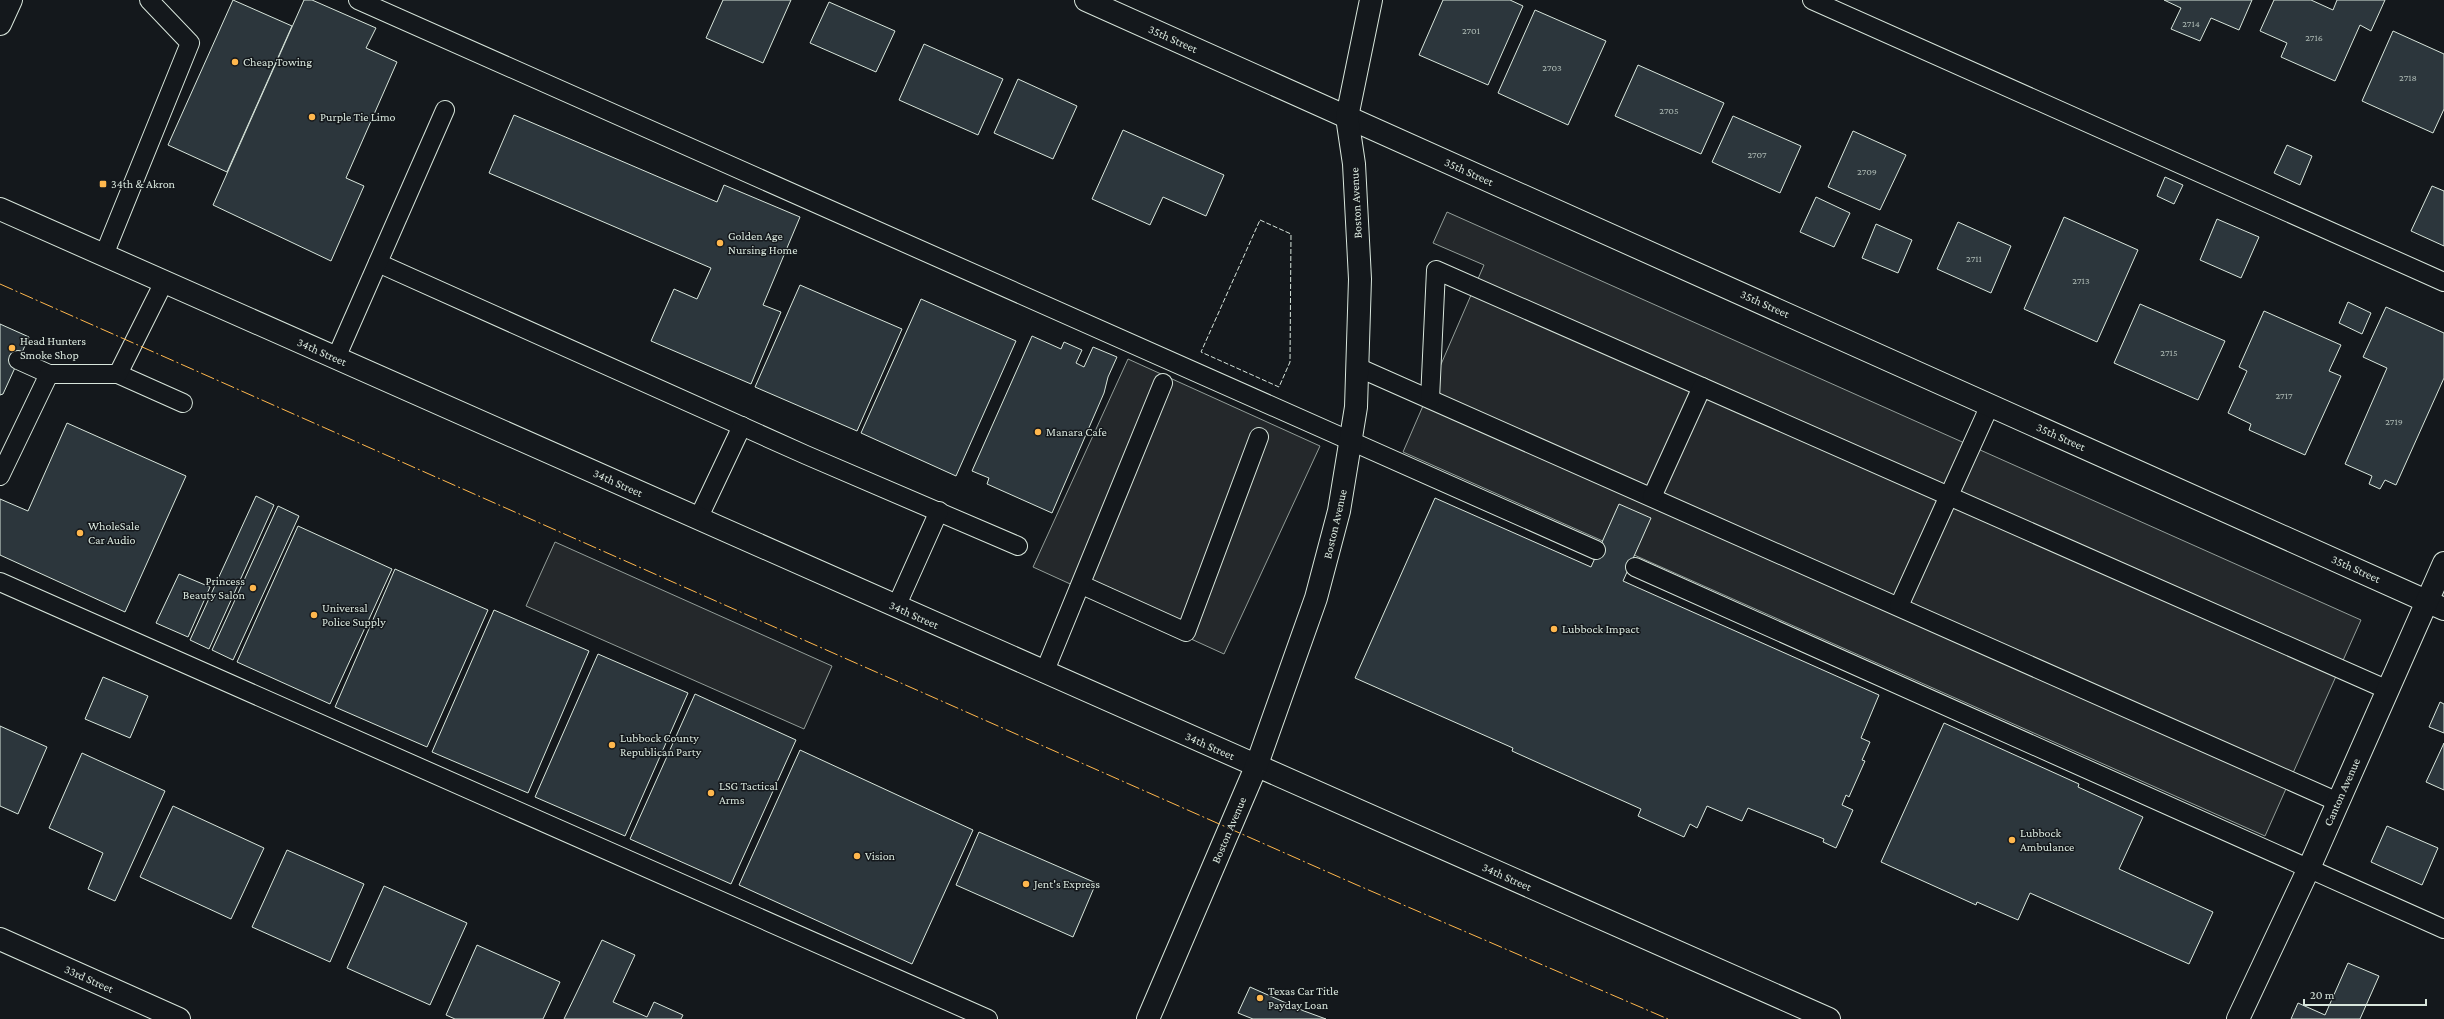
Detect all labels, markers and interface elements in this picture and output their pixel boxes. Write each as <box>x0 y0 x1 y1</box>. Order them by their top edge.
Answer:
house number: 2714 <box>2182 18 2200 29</box>
street label: 35th Street <box>1146 22 1201 56</box>
house number: 2701 <box>1462 25 1480 36</box>
house number: 2716 <box>2305 32 2323 43</box>
place label: Cheap Towing <box>243 55 312 69</box>
marker: Cheap Towing <box>230 57 240 67</box>
house number: 2703 <box>1542 62 1562 73</box>
house number: 2718 <box>2399 72 2417 83</box>
house number: 2705 <box>1659 105 1679 116</box>
place label: Purple Tie Limo <box>320 110 396 124</box>
marker: Purple Tie Limo <box>307 112 317 122</box>
house number: 2707 <box>1747 149 1767 160</box>
street label: 35th Street <box>1442 155 1497 189</box>
house number: 2709 <box>1857 166 1877 177</box>
street label: Boston Avenue <box>1347 167 1365 239</box>
place label: 34th & Akron <box>111 177 176 191</box>
marker: 34th & Akron <box>98 179 108 189</box>
place label: Golden Age Nursing Home <box>728 229 798 257</box>
marker: Golden Age Nursing Home <box>715 238 725 248</box>
house number: 2711 <box>1966 253 1982 264</box>
house number: 2713 <box>2072 275 2090 286</box>
street label: 35th Street <box>1738 287 1793 321</box>
place label: Head Hunters Smoke Shop <box>20 334 86 362</box>
street label: 34th Street <box>295 335 350 370</box>
marker: Head Hunters Smoke Shop <box>7 343 17 353</box>
house number: 2715 <box>2160 347 2178 358</box>
house number: 2717 <box>2275 390 2293 401</box>
house number: 2719 <box>2385 416 2403 427</box>
street label: 35th Street <box>2034 420 2089 454</box>
place label: Manara Cafe <box>1046 425 1107 439</box>
marker: Manara Cafe <box>1033 427 1043 437</box>
street label: 34th Street <box>591 466 646 501</box>
street label: Boston Avenue <box>1320 488 1350 560</box>
place label: WholeSale Car Audio <box>88 519 139 547</box>
marker: WholeSale Car Audio <box>75 528 85 538</box>
street label: 35th Street <box>2329 552 2384 586</box>
place label: Princess Beauty Salon <box>183 574 246 602</box>
marker: Princess Beauty Salon <box>248 583 258 593</box>
street label: 34th Street <box>887 598 942 633</box>
place label: Universal Police Supply <box>322 601 386 629</box>
marker: Universal Police Supply <box>309 610 319 620</box>
place label: Lubbock Impact <box>1562 622 1641 636</box>
marker: Lubbock Impact <box>1549 624 1559 634</box>
street label: 34th Street <box>1183 729 1238 764</box>
place label: Lubbock County Republican Party <box>620 731 702 759</box>
marker: Lubbock County Republican Party <box>607 740 617 750</box>
street label: Canton Avenue <box>2321 756 2363 828</box>
place label: LSG Tactical Arms <box>719 779 778 807</box>
marker: LSG Tactical Arms <box>706 788 716 798</box>
street label: Boston Avenue <box>1209 795 1249 865</box>
place label: Lubbock Ambulance <box>2020 826 2074 854</box>
marker: Lubbock Ambulance <box>2007 835 2017 845</box>
place label: Vision <box>865 849 896 863</box>
marker: Vision <box>852 851 862 861</box>
street label: 34th Street <box>1480 860 1535 895</box>
place label: Jent's Express <box>1033 877 1100 891</box>
marker: Jent's Express <box>1021 879 1031 889</box>
street label: 33rd Street <box>62 962 117 996</box>
scale bar <box>2304 981 2426 1007</box>
place label: Texas Car Title Payday Loan <box>1268 984 1338 1012</box>
text: 20 m <box>2310 988 2335 1002</box>
marker: Texas Car Title Payday Loan <box>1255 993 1265 1003</box>

